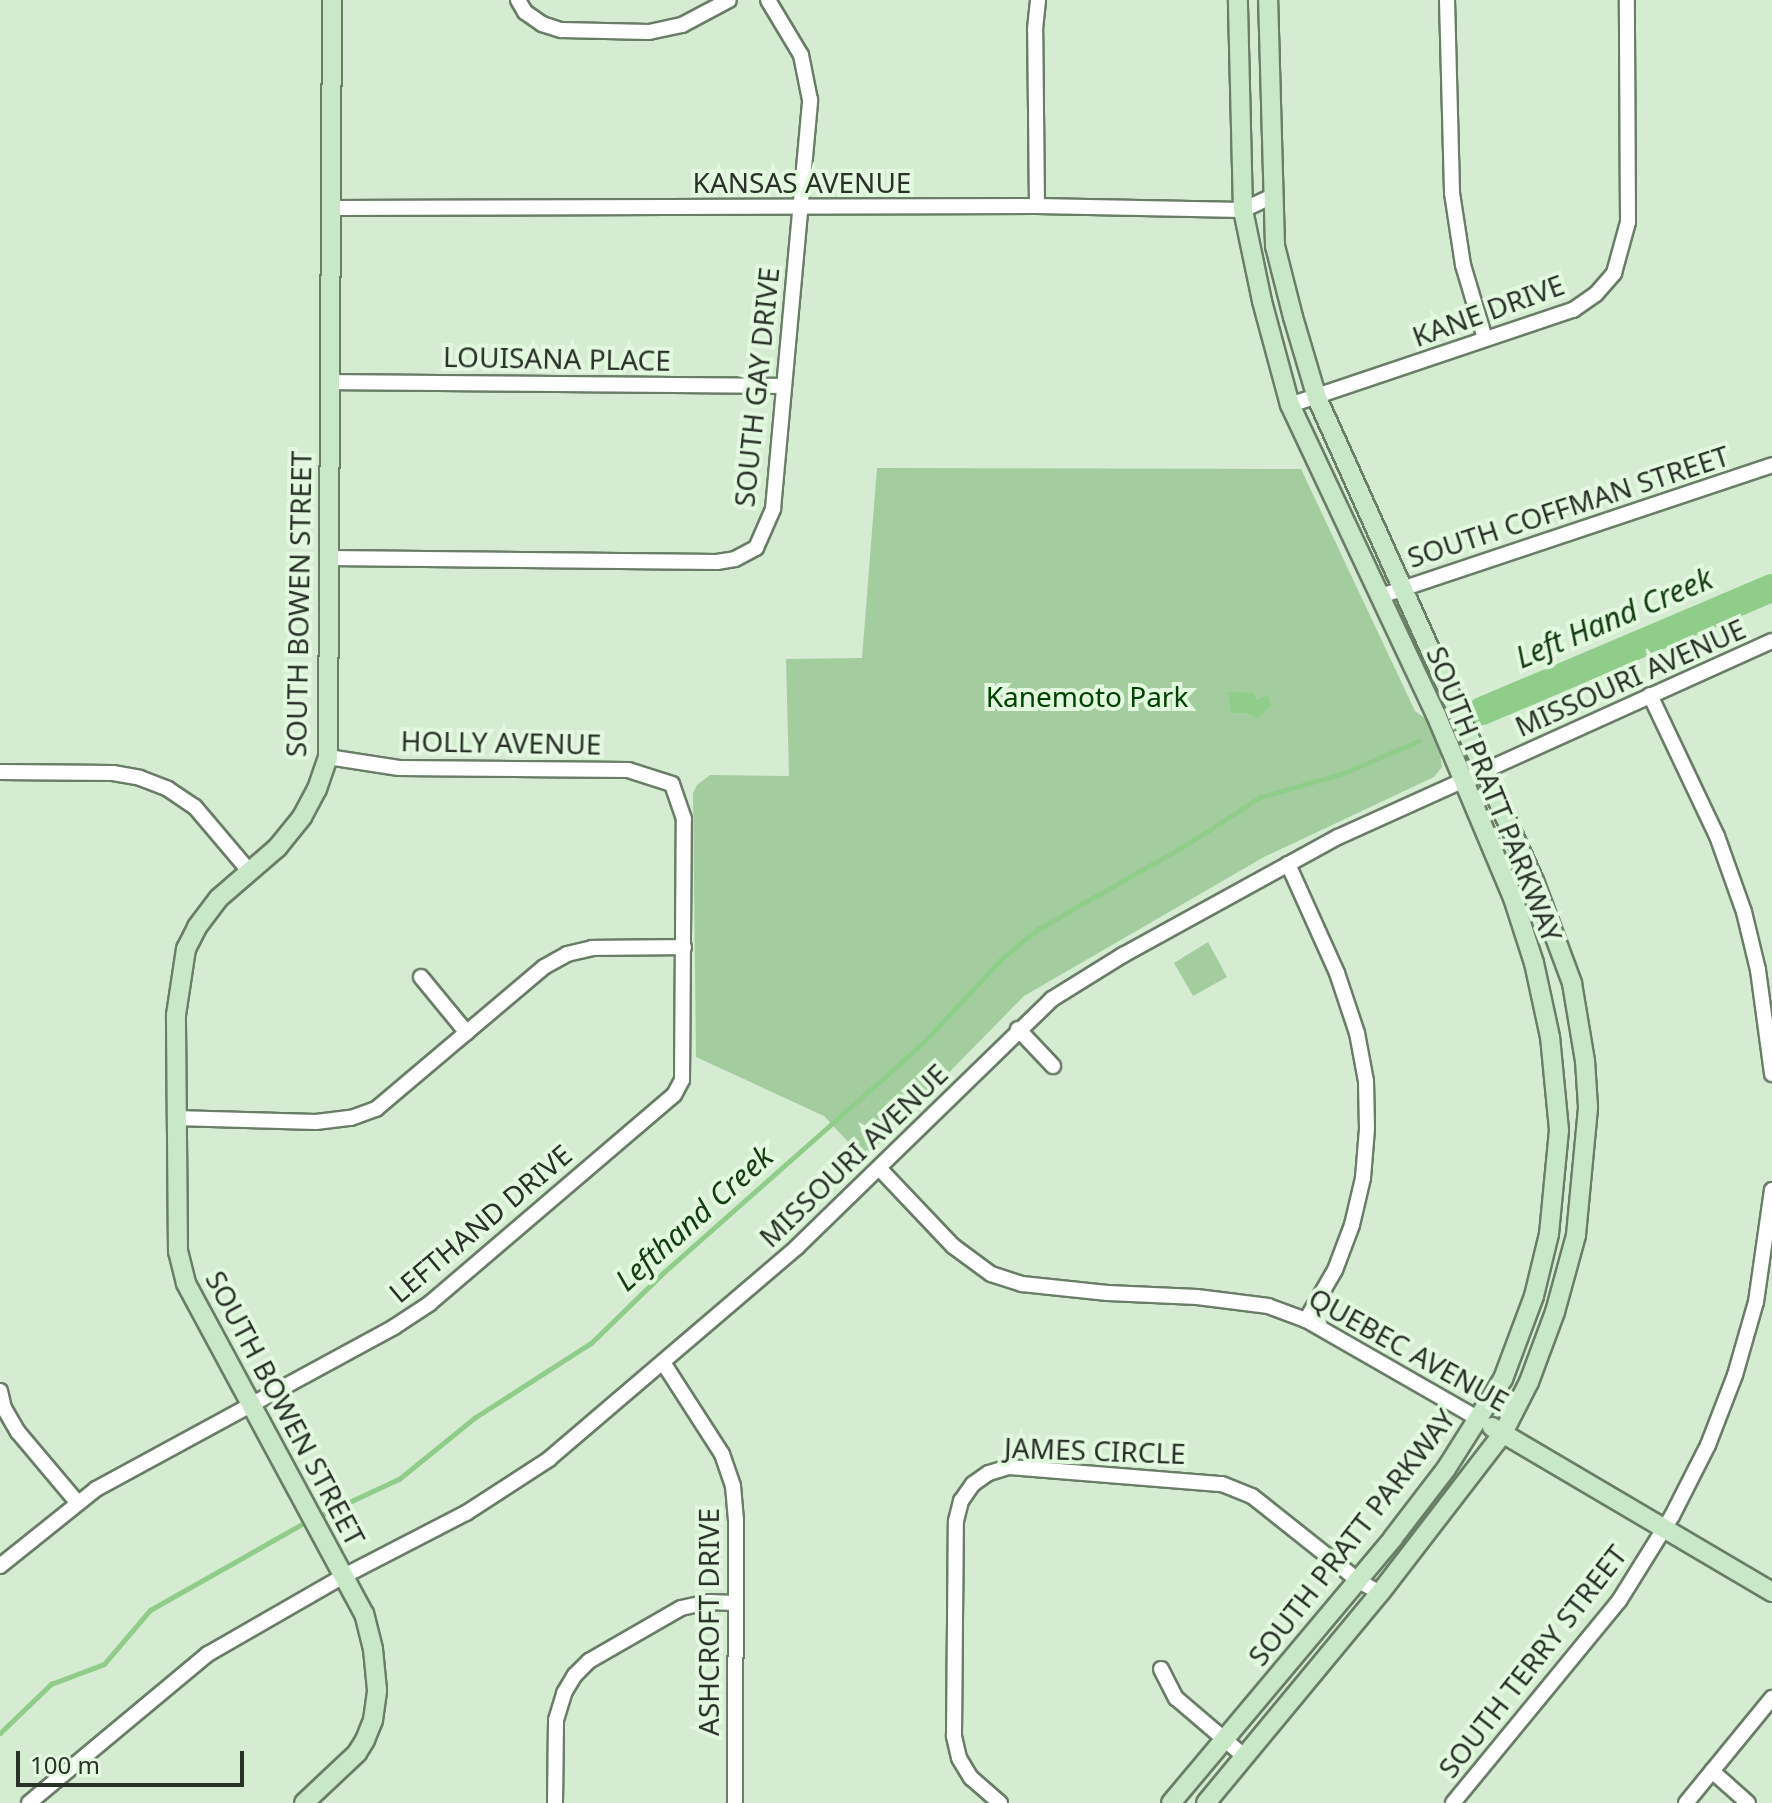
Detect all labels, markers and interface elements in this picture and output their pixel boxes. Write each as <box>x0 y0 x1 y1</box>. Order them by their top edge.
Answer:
street label: KANSAS AVENUE <box>693 165 911 199</box>
street label: SOUTH GAY DRIVE <box>727 266 785 508</box>
street label: KANE DRIVE <box>1408 267 1568 353</box>
street label: LOUISANA PLACE <box>443 339 671 377</box>
street label: SOUTH COFFMAN STREET <box>1403 438 1733 574</box>
street label: SOUTH BOWEN STREET <box>279 451 317 757</box>
water label: Left Hand Creek <box>1510 560 1718 676</box>
street label: MISSOURI AVENUE <box>1510 611 1750 743</box>
street label: SOUTH PRATT PARKWAY <box>1420 641 1570 947</box>
park label: Kanemoto Park <box>986 679 1188 713</box>
street label: HOLLY AVENUE <box>400 723 602 761</box>
street label: MISSOURI AVENUE <box>752 1057 954 1253</box>
street label: LEFTHAND DRIVE <box>382 1137 578 1309</box>
water label: Lefthand Creek <box>608 1138 780 1298</box>
street label: SOUTH BOWEN STREET <box>199 1265 373 1551</box>
street label: QUEBEC AVENUE <box>1303 1280 1515 1418</box>
street label: SOUTH PRATT PARKWAY <box>1241 1402 1461 1672</box>
street label: JAMES CIRCLE <box>1004 1430 1186 1470</box>
street label: ASHCROFT DRIVE <box>691 1508 725 1736</box>
street label: SOUTH TERRY STREET <box>1431 1538 1633 1784</box>
scale bar <box>20 1735 248 1785</box>
text: 100 m <box>30 1748 100 1781</box>

